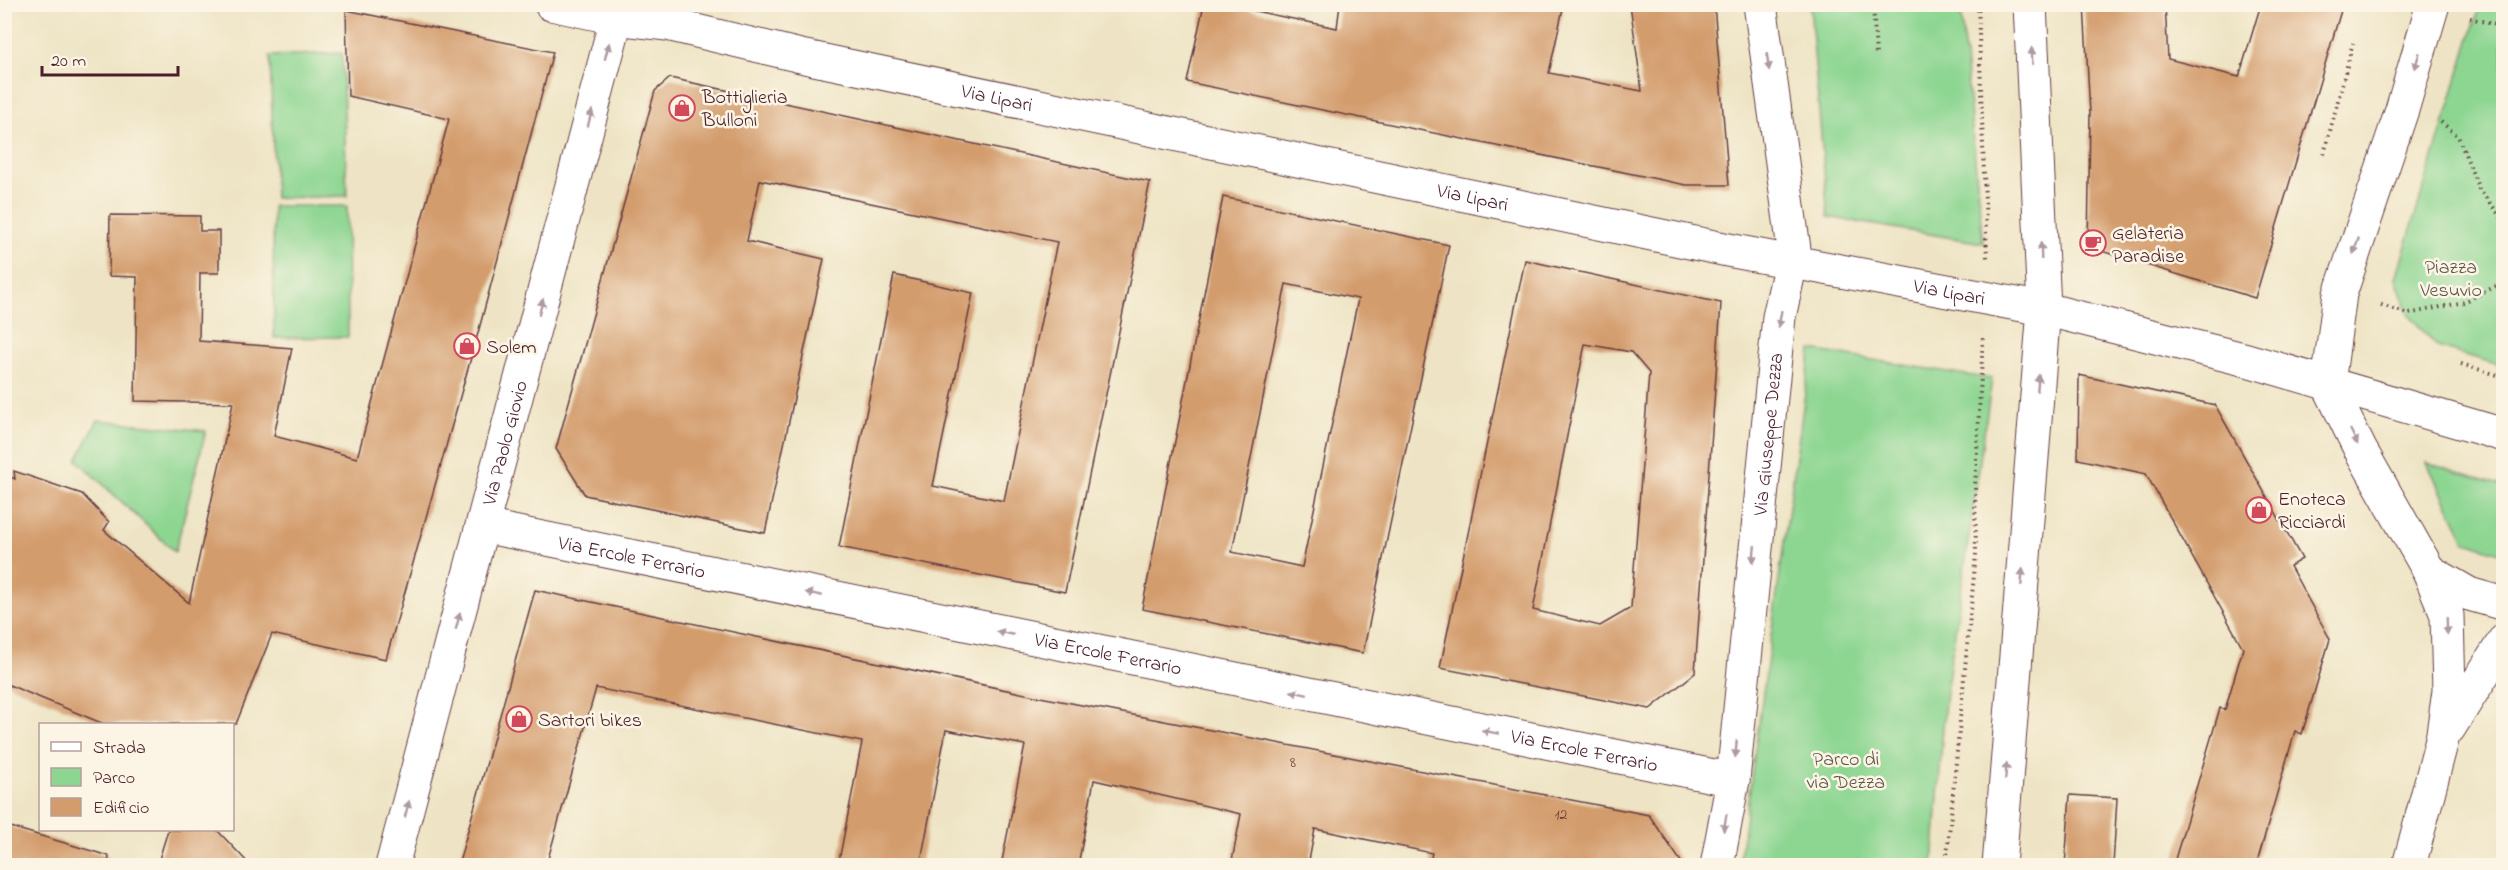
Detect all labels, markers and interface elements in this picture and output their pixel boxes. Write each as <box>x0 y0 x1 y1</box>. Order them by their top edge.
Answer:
scale bar <box>42 39 178 77</box>
one-way arrow <box>603 42 612 60</box>
one-way arrow <box>2028 47 2037 66</box>
text: 20 m <box>51 49 86 75</box>
one-way arrow <box>2412 52 2421 70</box>
one-way arrow <box>1763 53 1773 72</box>
street label: Via Lipari <box>957 78 1035 121</box>
place label: Bottiglieria Bulloni <box>701 84 788 136</box>
shop icon: Bottiglieria Bulloni <box>667 93 697 123</box>
one-way arrow <box>585 109 595 128</box>
street label: Via Lipari <box>1433 177 1511 221</box>
place label: Gelateria Paradise <box>2112 220 2184 272</box>
cafe icon: Gelateria Paradise <box>2078 228 2108 258</box>
one-way arrow <box>2351 237 2361 255</box>
one-way arrow <box>2037 241 2046 260</box>
park label: Piazza Vesuvio <box>2419 254 2482 306</box>
street label: Via Lipari <box>1910 273 1987 315</box>
one-way arrow <box>536 298 546 316</box>
one-way arrow <box>1775 310 1784 329</box>
shop icon: Solem <box>452 331 482 361</box>
place label: Solem <box>486 334 536 363</box>
street label: Via Giuseppe Dezza <box>1747 352 1792 518</box>
one-way arrow <box>2033 373 2042 392</box>
street label: Via Paolo Giovio <box>476 378 537 510</box>
one-way arrow <box>2349 428 2358 445</box>
place label: Enoteca Ricciardi <box>2278 486 2346 538</box>
shop icon: Enoteca Ricciardi <box>2244 495 2274 525</box>
street label: Via Ercole Ferrario <box>554 529 708 588</box>
one-way arrow <box>1749 545 1759 564</box>
one-way arrow <box>2017 567 2027 586</box>
one-way arrow <box>804 589 823 599</box>
one-way arrow <box>454 612 463 630</box>
one-way arrow <box>2443 617 2452 636</box>
street label: Via Ercole Ferrario <box>1031 626 1184 685</box>
one-way arrow <box>995 628 1014 637</box>
one-way arrow <box>1289 688 1308 697</box>
shop icon: Sartori bikes <box>504 704 534 734</box>
place label: Sartori bikes <box>538 707 642 736</box>
legend <box>39 723 234 831</box>
street label: Via Ercole Ferrario <box>1507 723 1660 781</box>
one-way arrow <box>1480 727 1499 736</box>
text: Strada <box>93 736 146 762</box>
one-way arrow <box>1731 739 1741 758</box>
park label: Parco di via Dezza <box>1807 746 1885 798</box>
house number: 8 <box>1290 751 1296 775</box>
one-way arrow <box>2001 762 2011 781</box>
text: Parco <box>93 766 135 792</box>
text: Edificio <box>93 796 149 822</box>
one-way arrow <box>403 800 412 818</box>
house number: 12 <box>1554 803 1568 827</box>
one-way arrow <box>1720 813 1729 832</box>

